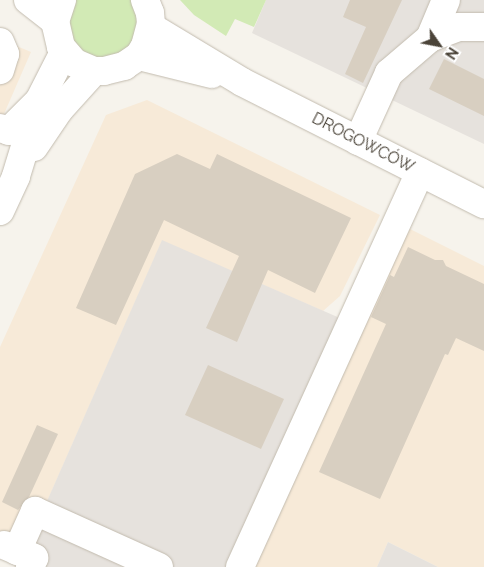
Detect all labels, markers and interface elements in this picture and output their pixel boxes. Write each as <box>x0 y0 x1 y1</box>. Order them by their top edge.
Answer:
north arrow <box>414 20 464 70</box>
text: N <box>442 44 461 62</box>
street label: DROGOWCÓW <box>309 109 417 177</box>

